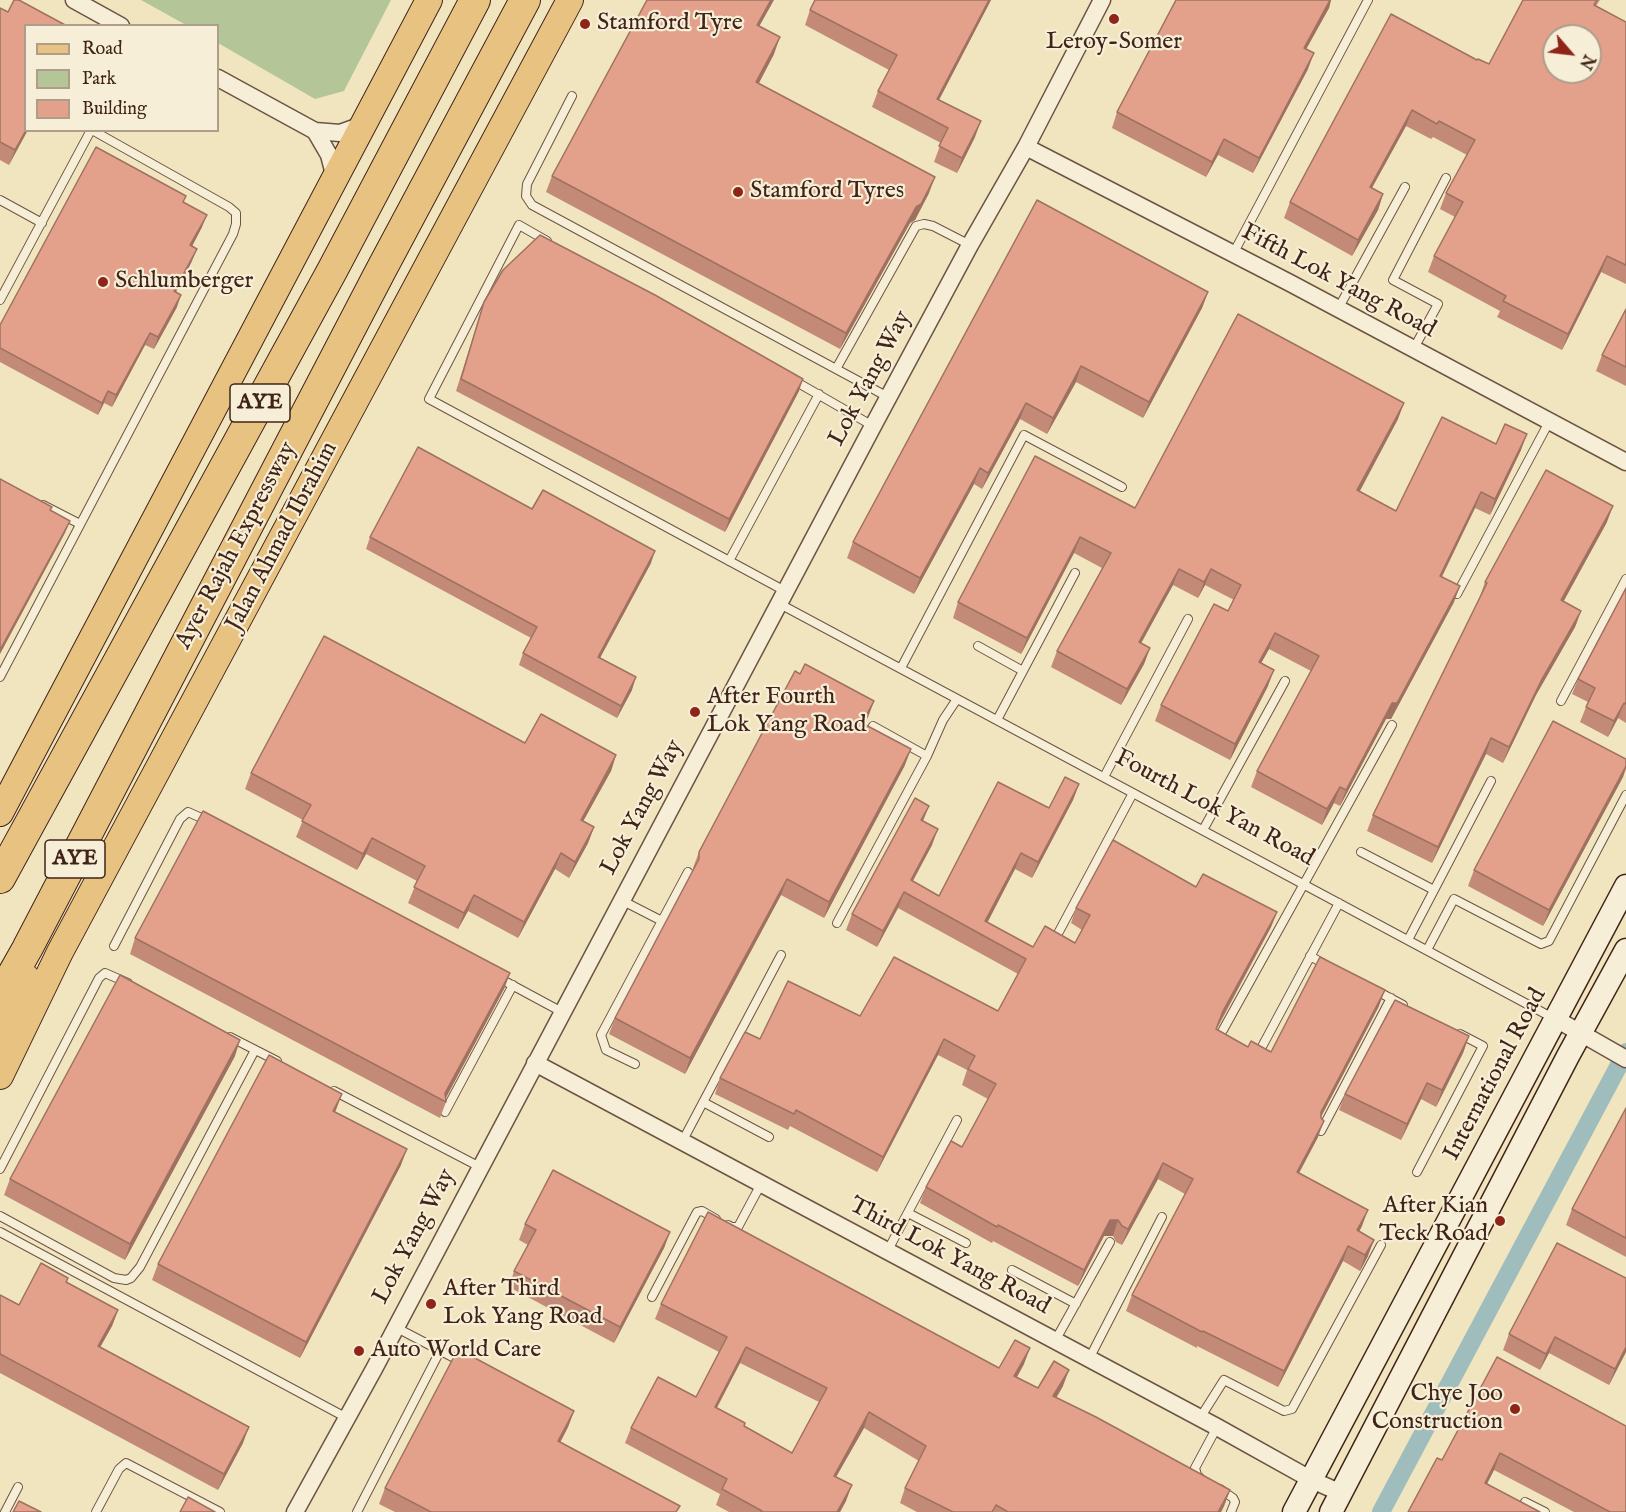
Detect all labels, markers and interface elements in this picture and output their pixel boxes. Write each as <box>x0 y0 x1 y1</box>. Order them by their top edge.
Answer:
place label: Stamford Tyre <box>597 10 743 38</box>
marker: Leroy-Somer <box>1107 12 1121 26</box>
marker: Stamford Tyre <box>578 17 592 31</box>
legend <box>24 24 219 132</box>
north arrow <box>1542 24 1602 84</box>
place label: Leroy-Somer <box>1046 29 1182 57</box>
text: Road <box>82 38 123 61</box>
text: N <box>1574 51 1598 72</box>
text: Park <box>82 68 116 91</box>
text: Building <box>82 98 147 121</box>
place label: Stamford Tyres <box>750 178 904 206</box>
marker: Stamford Tyres <box>731 185 745 199</box>
street label: Fifth Lok Yang Road <box>1236 219 1440 345</box>
place label: Schlumberger <box>115 268 253 296</box>
marker: Schlumberger <box>96 275 110 289</box>
street label: Lok Yang Way <box>823 307 919 451</box>
road number: AYE <box>230 384 290 422</box>
street label: Ayer Rajah Expressway <box>170 437 304 655</box>
street label: Jalan Ahmad Ibrahim <box>221 437 345 637</box>
place label: After Fourth Lok Yang Road <box>707 684 867 740</box>
marker: After Fourth Lok Yang Road <box>688 705 702 719</box>
street label: Lok Yang Way <box>595 736 691 880</box>
street label: Fourth Lok Yan Road <box>1109 744 1319 874</box>
road number: AYE <box>45 840 105 878</box>
street label: International Road <box>1438 984 1554 1166</box>
street label: Lok Yang Way <box>367 1165 463 1309</box>
street label: Third Lok Yang Road <box>844 1192 1054 1322</box>
place label: After Kian Teck Road <box>1379 1193 1488 1249</box>
marker: After Kian Teck Road <box>1493 1214 1507 1228</box>
place label: After Third Lok Yang Road <box>443 1276 603 1332</box>
marker: After Third Lok Yang Road <box>424 1297 438 1311</box>
place label: Auto World Care <box>371 1337 541 1365</box>
marker: Auto World Care <box>352 1344 366 1358</box>
place label: Chye Joo Construction <box>1372 1381 1503 1437</box>
marker: Chye Joo Construction <box>1508 1402 1522 1416</box>

